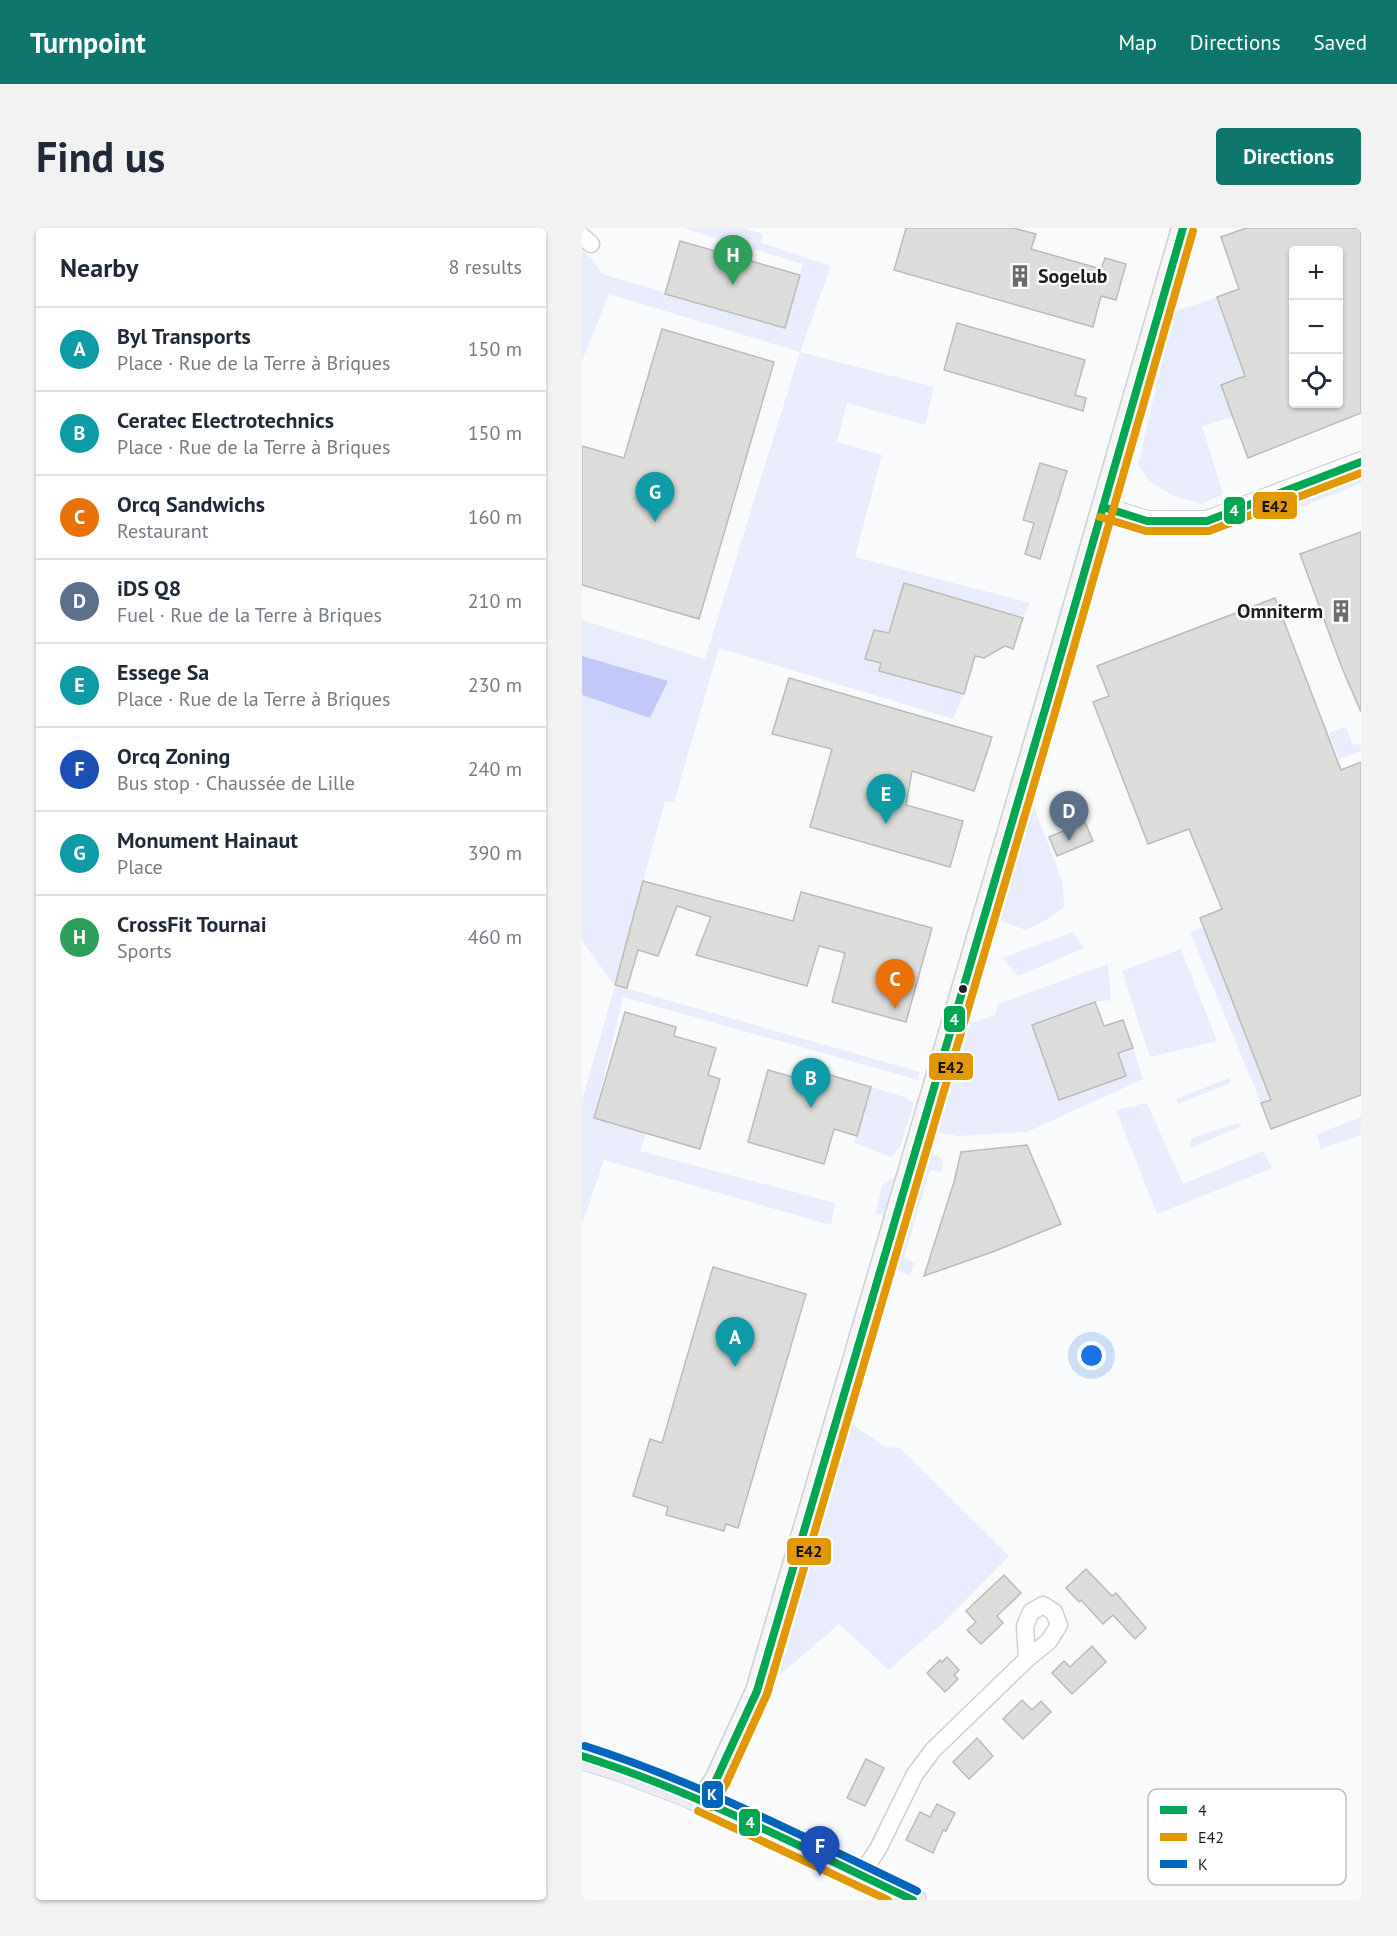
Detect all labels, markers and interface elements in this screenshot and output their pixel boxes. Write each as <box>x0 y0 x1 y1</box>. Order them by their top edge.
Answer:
text: Turnpoint <box>30 24 146 61</box>
text: Map <box>1118 29 1157 56</box>
text: Directions <box>1190 29 1281 56</box>
text: Saved <box>1314 29 1367 56</box>
button: Directions <box>1216 128 1361 185</box>
text: Find us <box>36 129 165 184</box>
pin: H <box>714 236 752 285</box>
map controls <box>1289 246 1343 408</box>
button: + <box>1289 246 1343 300</box>
text: Nearby <box>60 251 138 284</box>
text: 8 results <box>449 254 522 280</box>
building icon: Sogelub <box>1007 263 1033 289</box>
place label: Sogelub <box>1038 263 1108 289</box>
button: − <box>1289 300 1343 354</box>
text: Byl Transports <box>117 322 251 350</box>
text: A <box>73 336 86 362</box>
text: 150 m <box>468 336 522 362</box>
text: Place · Rue de la Terre à Briques <box>117 350 390 376</box>
button: locate <box>1289 354 1343 408</box>
text: Ceratec Electrotechnics <box>117 406 334 434</box>
text: B <box>74 420 85 446</box>
text: 150 m <box>468 420 522 446</box>
text: Place · Rue de la Terre à Briques <box>117 434 390 460</box>
pin: G <box>636 472 674 522</box>
text: Orcq Sandwichs <box>117 490 265 518</box>
line badge: E42 <box>1252 491 1298 520</box>
line badge: 4 <box>1223 496 1246 525</box>
text: E42 <box>1262 496 1288 516</box>
text: 4 <box>1229 500 1239 520</box>
text: C <box>74 504 85 530</box>
text: 160 m <box>468 504 522 530</box>
text: Restaurant <box>117 518 208 544</box>
text: iDS Q8 <box>117 574 181 602</box>
text: D <box>73 588 86 614</box>
text: 210 m <box>468 588 522 614</box>
place label: Omniterm <box>1237 598 1323 624</box>
building icon: Omniterm <box>1328 598 1354 624</box>
text: Fuel · Rue de la Terre à Briques <box>117 602 382 628</box>
text: Essege Sa <box>117 658 209 686</box>
text: E <box>74 672 85 698</box>
text: 230 m <box>468 672 522 698</box>
text: Place · Rue de la Terre à Briques <box>117 686 390 712</box>
text: Orcq Zoning <box>117 742 230 770</box>
text: F <box>74 756 85 782</box>
text: 240 m <box>468 756 522 782</box>
text: Bus stop · Chaussée de Lille <box>117 770 355 796</box>
pin: E <box>866 774 906 824</box>
pin: D <box>1050 792 1088 841</box>
text: Monument Hainaut <box>117 826 298 854</box>
text: G <box>73 840 86 866</box>
text: 390 m <box>468 840 522 866</box>
text: Place <box>117 854 163 880</box>
text: CrossFit Tournai <box>117 910 267 938</box>
text: H <box>73 924 86 950</box>
text: 460 m <box>468 924 522 950</box>
text: Sports <box>117 938 172 964</box>
pin: C <box>876 960 914 1009</box>
unlabelled marker <box>957 983 969 995</box>
line badge: 4 <box>943 1005 966 1033</box>
text: 4 <box>949 1009 959 1029</box>
line badge: E42 <box>928 1052 974 1081</box>
text: E42 <box>938 1057 964 1077</box>
pin: B <box>792 1058 830 1108</box>
pin: A <box>716 1318 754 1367</box>
your location <box>1077 1341 1106 1370</box>
line badge: E42 <box>786 1537 832 1566</box>
text: E42 <box>796 1541 822 1561</box>
line badge: K <box>701 1780 724 1809</box>
text: K <box>707 1784 717 1804</box>
legend <box>1148 1789 1346 1885</box>
text: 4 <box>1198 1800 1207 1820</box>
line badge: 4 <box>738 1808 761 1837</box>
text: 4 <box>745 1812 755 1832</box>
pin: F <box>800 1826 840 1876</box>
text: E42 <box>1198 1827 1224 1847</box>
text: K <box>1198 1854 1208 1874</box>

